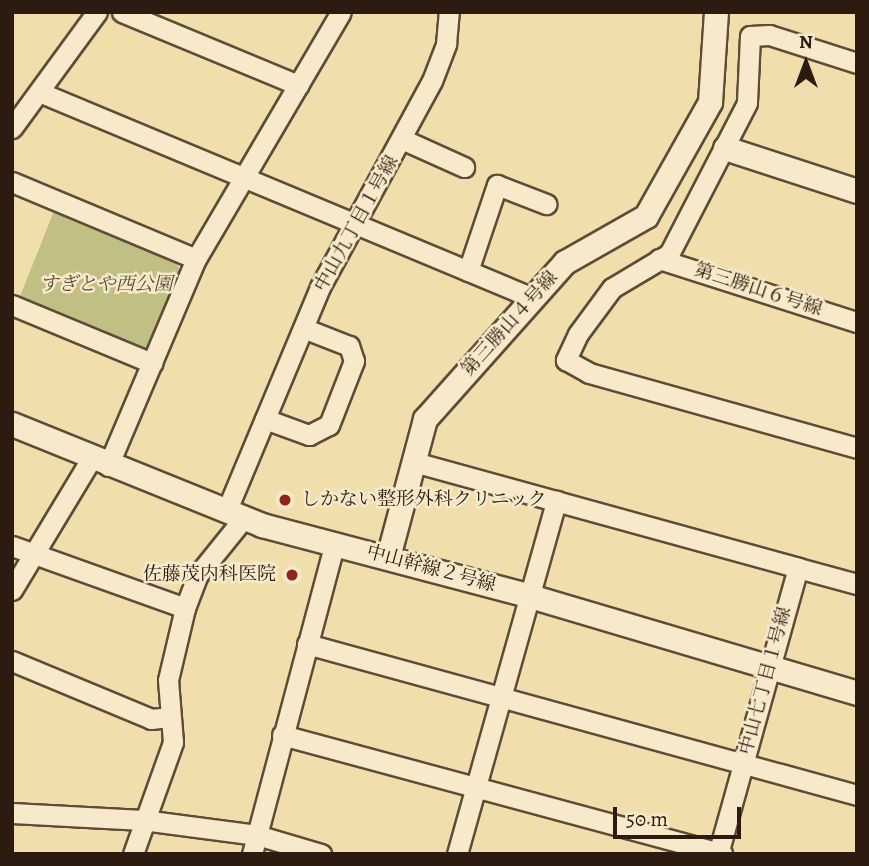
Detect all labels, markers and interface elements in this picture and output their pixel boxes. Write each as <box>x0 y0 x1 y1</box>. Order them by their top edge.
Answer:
north arrow <box>771 28 841 98</box>
text: N <box>799 29 813 55</box>
street label: 中山九丁目１号線 <box>310 152 404 296</box>
street label: 第三勝山６号線 <box>691 259 825 321</box>
street label: 第三勝山４号線 <box>457 267 563 381</box>
park label: すぎとや西公園 <box>40 274 172 296</box>
place label: しかない整形外科クリニック <box>301 489 548 511</box>
marker: しかない整形外科クリニック <box>275 490 295 510</box>
street label: 中山幹線２号線 <box>364 541 498 597</box>
place label: 佐藤茂内科医院 <box>143 564 276 586</box>
marker: 佐藤茂内科医院 <box>282 565 302 585</box>
street label: 中山七丁目１号線 <box>735 605 797 757</box>
scale bar <box>617 792 745 836</box>
text: 50 m <box>626 805 668 833</box>

